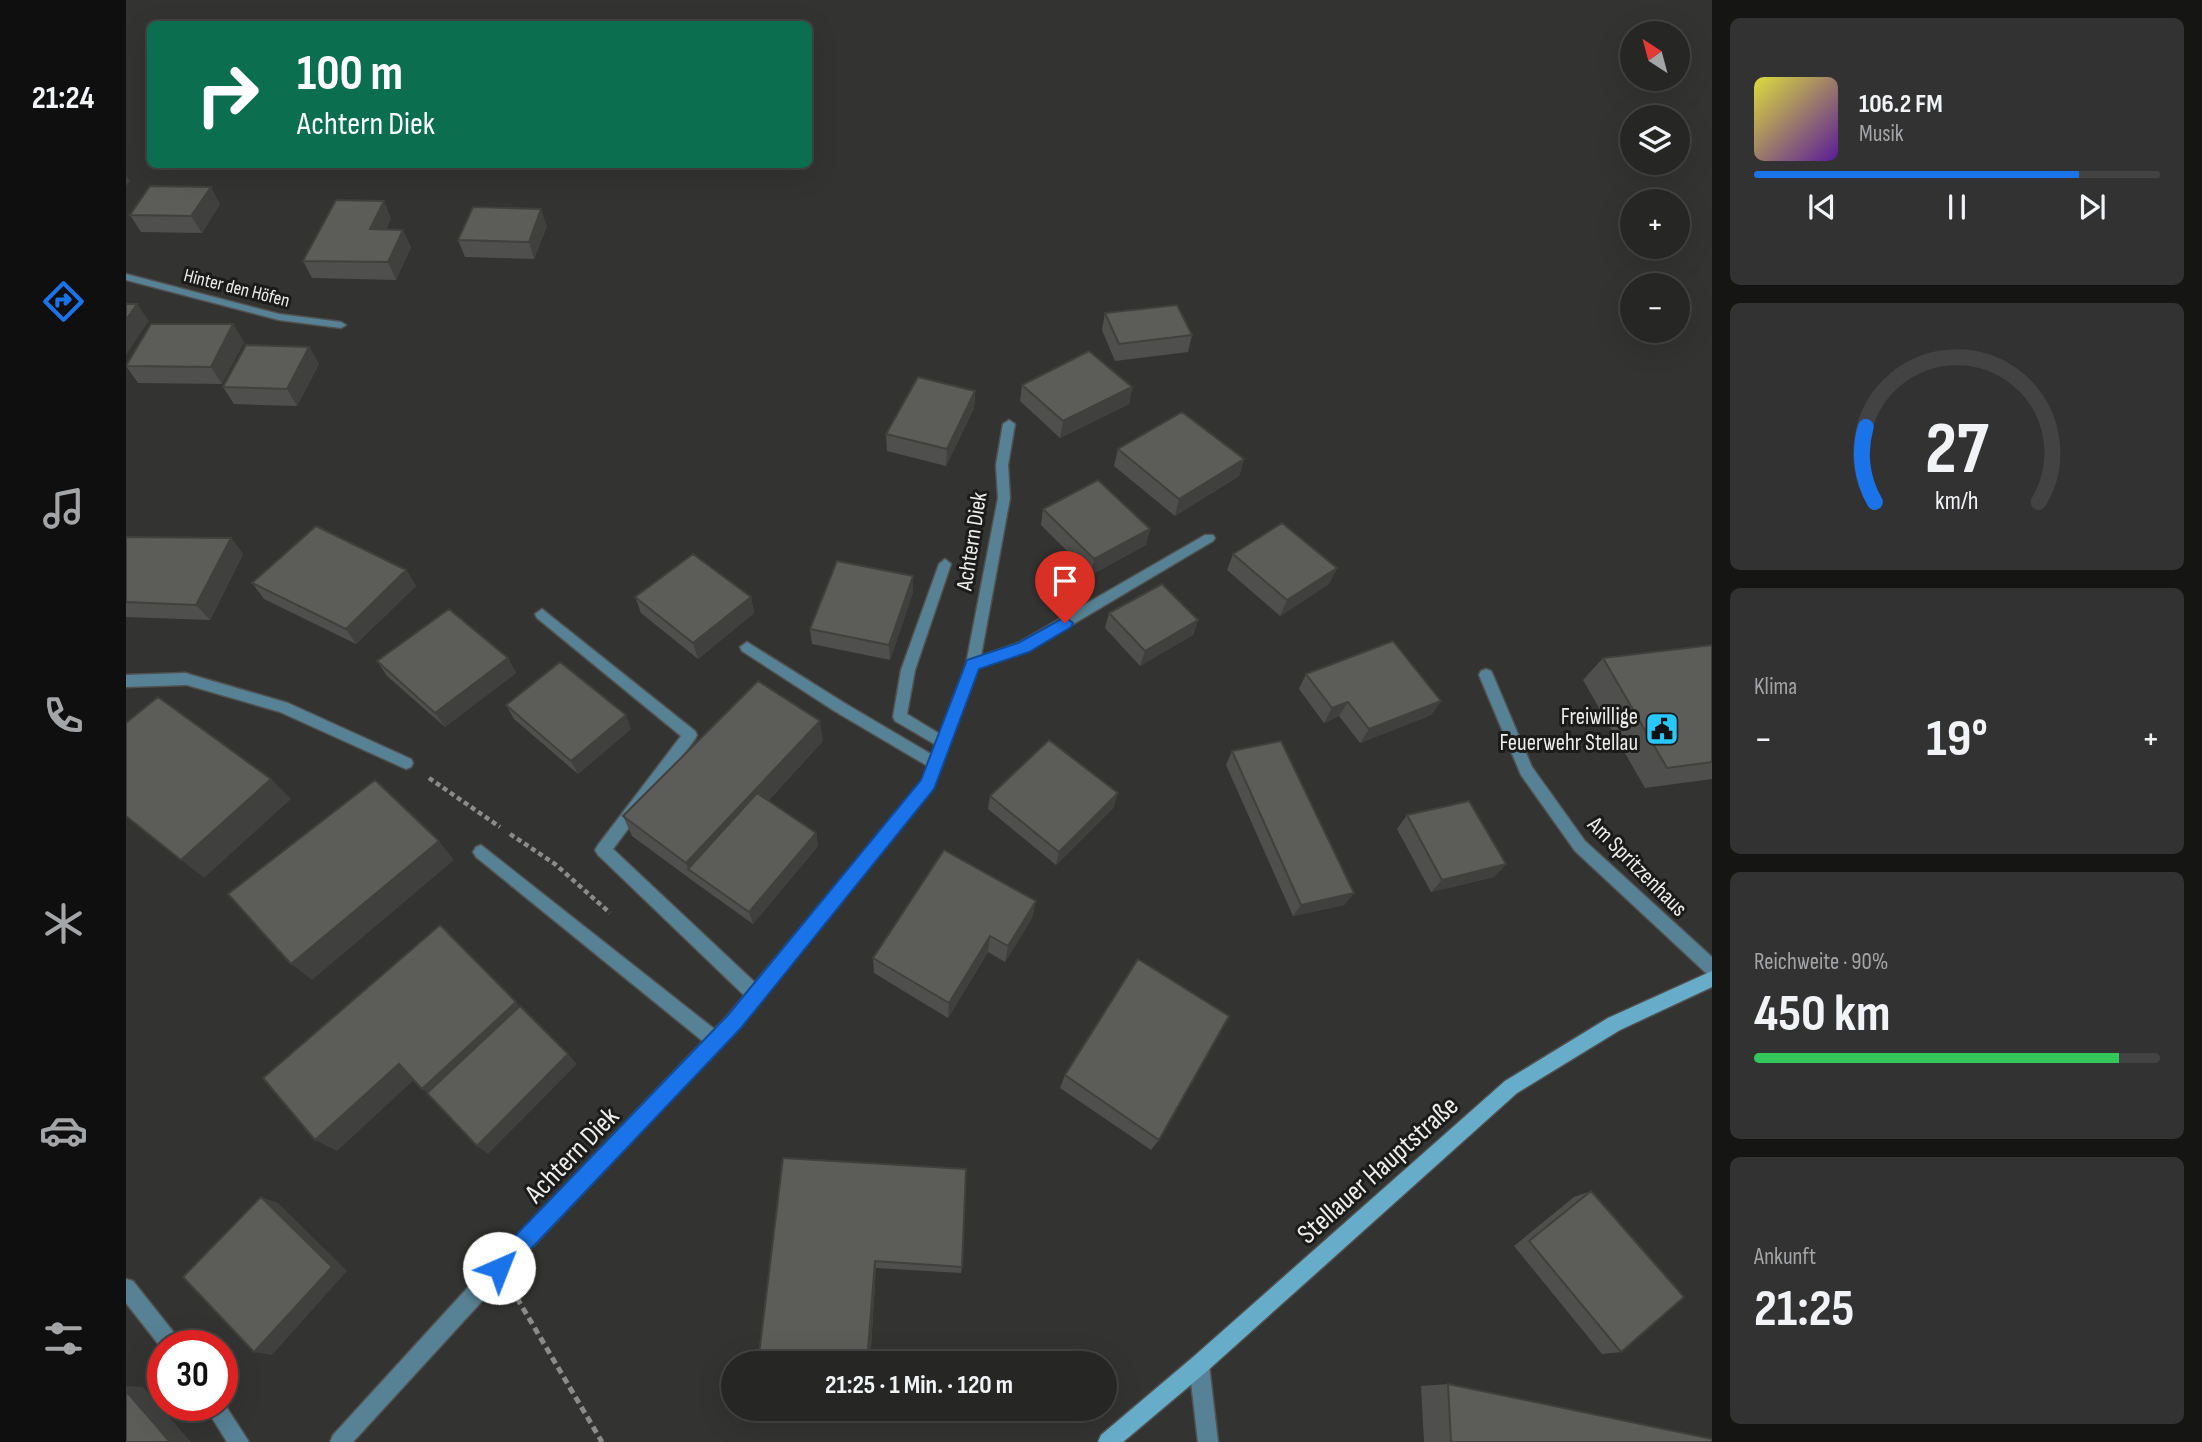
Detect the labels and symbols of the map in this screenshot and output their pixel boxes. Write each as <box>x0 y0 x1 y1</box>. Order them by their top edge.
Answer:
north arrow <box>1620 21 1690 91</box>
street label: Hinter den Höfen <box>181 264 292 313</box>
street label: Achtern Diek <box>950 490 994 593</box>
pin <box>1035 551 1095 623</box>
place label: Freiwillige Feuerwehr Stellau <box>1499 703 1638 757</box>
public building icon: Freiwillige Feuerwehr Stellau <box>1643 710 1681 748</box>
street label: Am Spritzenhaus <box>1581 810 1693 922</box>
street label: Stellauer Hauptstraße <box>1291 1089 1465 1251</box>
street label: Achtern Diek <box>518 1100 626 1211</box>
position arrow <box>462 1231 536 1305</box>
speed limit sign: 30 <box>147 1330 238 1421</box>

